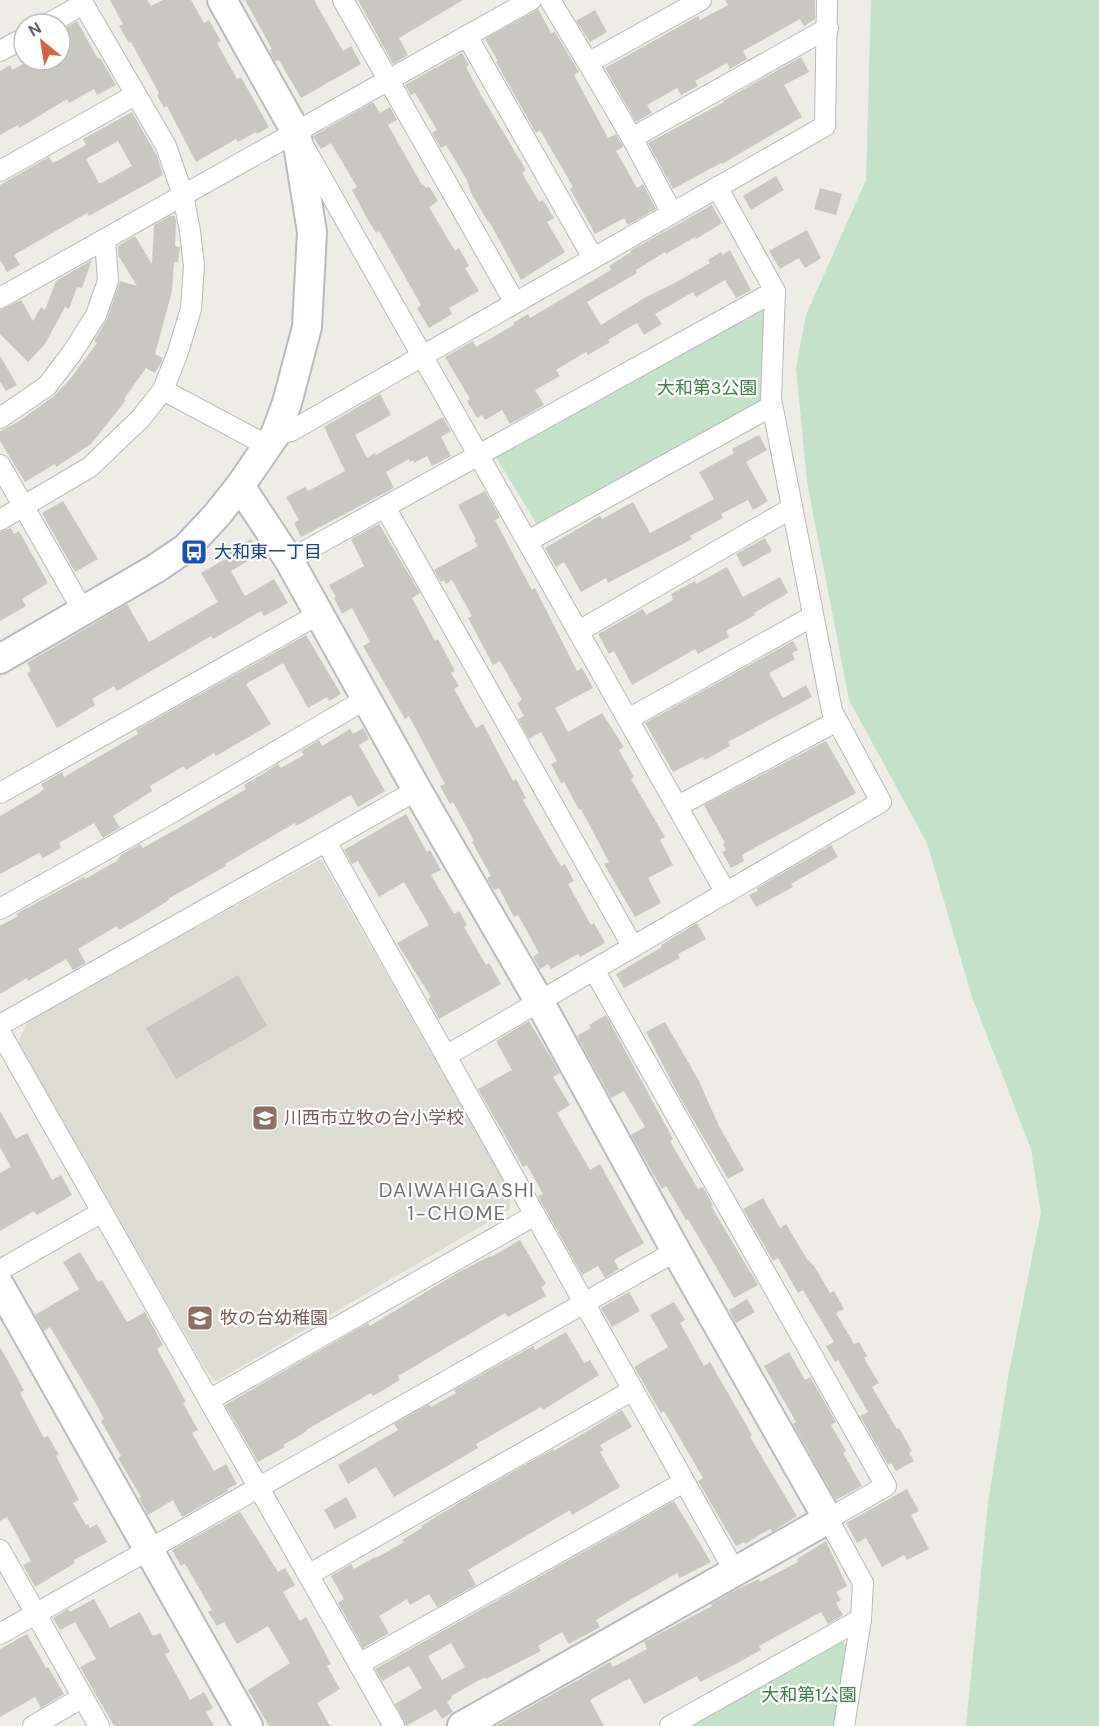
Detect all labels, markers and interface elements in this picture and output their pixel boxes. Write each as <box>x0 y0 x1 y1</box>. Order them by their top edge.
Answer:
north arrow <box>12 12 72 72</box>
text: N <box>24 17 45 41</box>
park label: 大和第3公園 <box>657 376 757 400</box>
bus stop icon: 大和東一丁目 <box>179 537 209 567</box>
place label: 大和東一丁目 <box>214 540 322 564</box>
school or university icon: 川西市立牧の台小学校 <box>250 1103 280 1133</box>
place label: 川西市立牧の台小学校 <box>284 1106 464 1130</box>
district label: DAIWAHIGASHI 1-CHOME <box>379 1177 535 1226</box>
school or university icon: 牧の台幼稚園 <box>185 1303 215 1333</box>
place label: 牧の台幼稚園 <box>220 1306 328 1330</box>
park label: 大和第1公園 <box>761 1683 857 1707</box>

